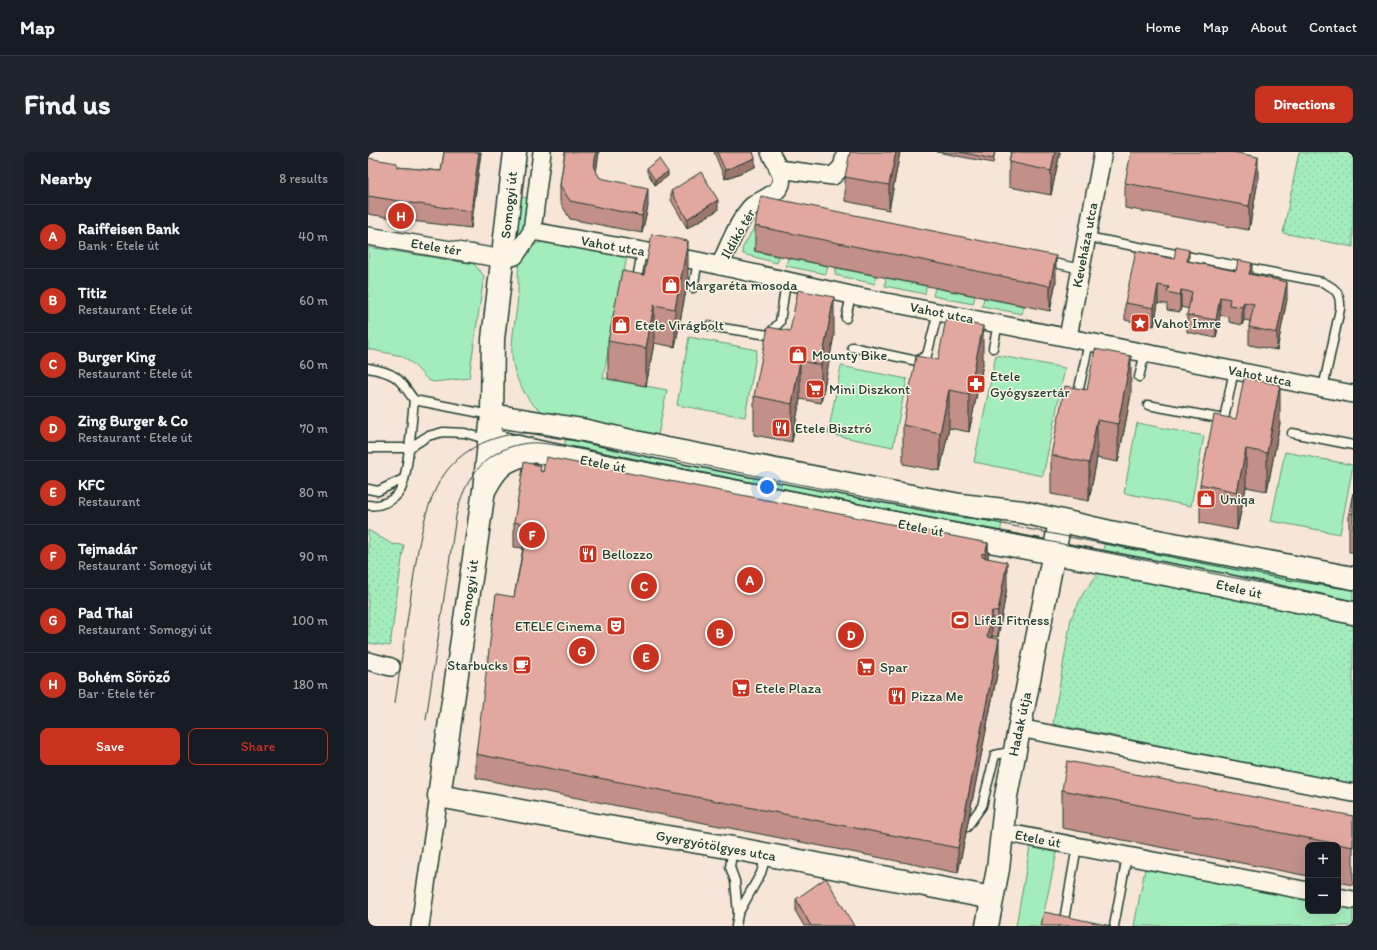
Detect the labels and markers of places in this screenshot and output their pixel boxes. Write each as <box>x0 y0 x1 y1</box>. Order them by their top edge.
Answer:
pin: H <box>388 201 414 231</box>
shop icon: Margaréta mosoda <box>660 274 682 296</box>
place label: Margaréta mosoda <box>685 277 798 294</box>
place icon: Vahot Imre <box>1129 312 1151 334</box>
shop icon: Etele Virágbolt <box>610 314 632 336</box>
place label: Vahot Imre <box>1154 315 1222 332</box>
place label: Etele Virágbolt <box>635 317 724 334</box>
shop icon: Mounty Bike <box>787 344 809 366</box>
place label: Mounty Bike <box>812 347 887 364</box>
place label: Etele Gyógyszertár <box>990 368 1071 401</box>
pharmacy icon: Etele Gyógyszertár <box>965 373 987 395</box>
supermarket icon: Mini Diszkont <box>804 378 826 400</box>
place label: Mini Diszkont <box>829 381 910 398</box>
restaurant icon: Etele Bisztró <box>770 417 792 439</box>
place label: Etele Bisztró <box>795 420 872 437</box>
shop icon: Uniqa <box>1195 488 1217 510</box>
place label: Uniqa <box>1220 491 1255 508</box>
pin: F <box>519 520 545 550</box>
restaurant icon: Bellozzo <box>577 543 599 565</box>
place label: Bellozzo <box>602 546 653 563</box>
pin: A <box>737 565 763 595</box>
pin: C <box>631 571 657 601</box>
sports icon: Life1 Fitness <box>949 609 971 631</box>
place label: Life1 Fitness <box>974 612 1049 629</box>
theatre icon: ETELE Cinema <box>605 615 627 637</box>
place label: ETELE Cinema <box>515 618 603 635</box>
pin: B <box>707 618 733 648</box>
pin: D <box>838 620 864 650</box>
pin: G <box>569 636 595 666</box>
pin: E <box>633 642 659 672</box>
cafe icon: Starbucks <box>511 654 533 676</box>
supermarket icon: Spar <box>855 656 877 678</box>
place label: Starbucks <box>447 657 508 674</box>
place label: Spar <box>880 659 909 676</box>
supermarket icon: Etele Plaza <box>730 677 752 699</box>
place label: Etele Plaza <box>755 680 822 697</box>
restaurant icon: Pizza Me <box>886 685 908 707</box>
place label: Pizza Me <box>911 688 964 705</box>

